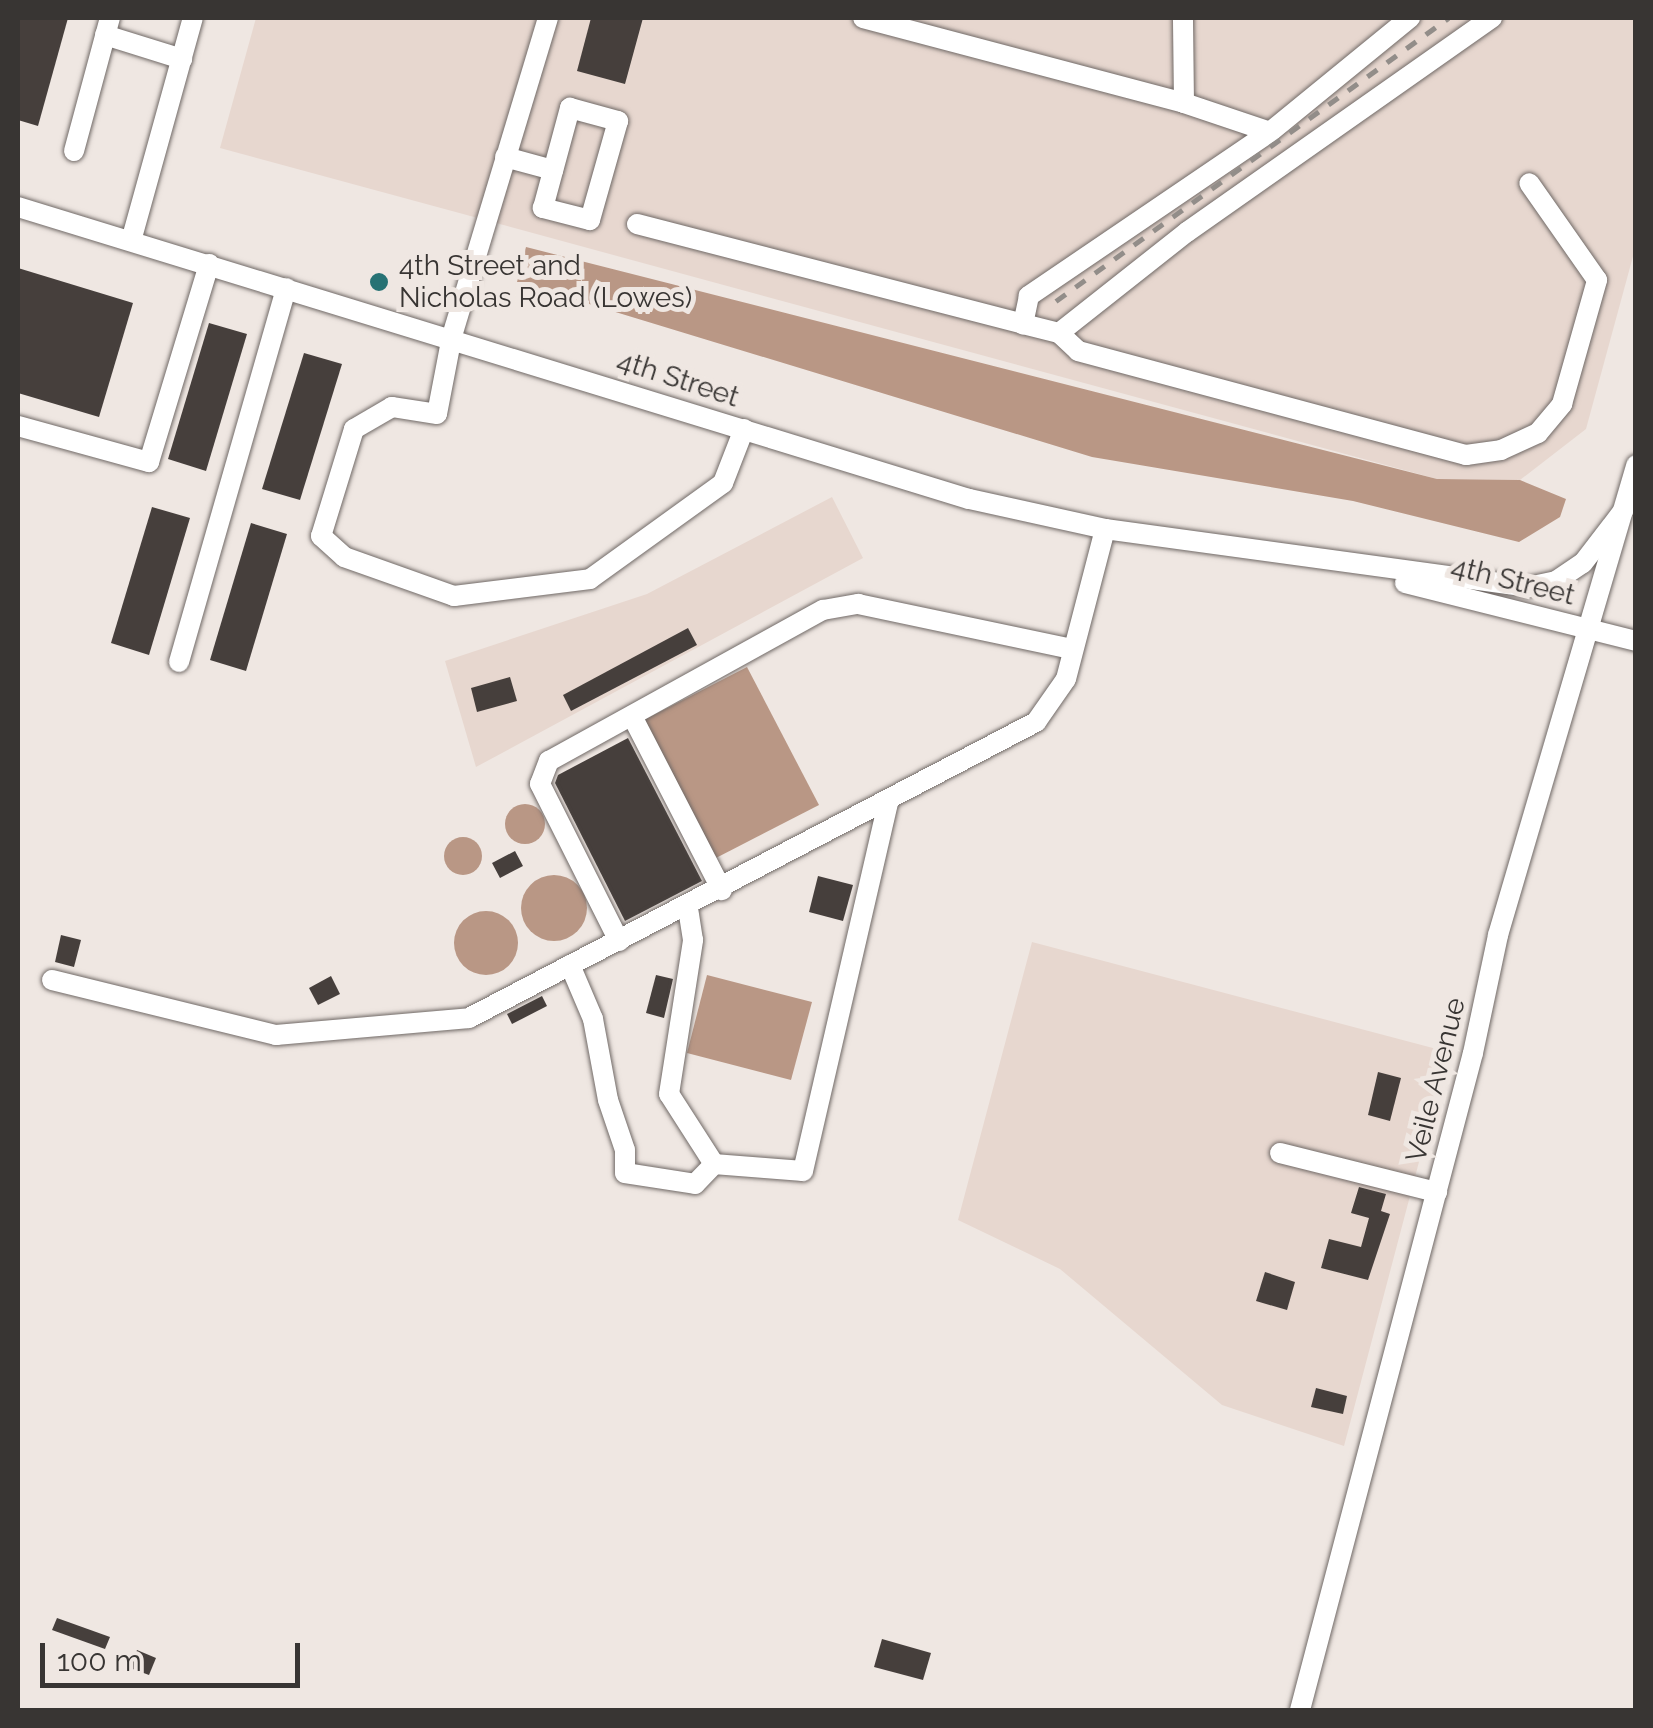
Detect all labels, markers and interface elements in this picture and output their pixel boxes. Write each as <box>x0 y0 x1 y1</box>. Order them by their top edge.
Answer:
place label: 4th Street and Nicholas Road (Lowes) <box>399 249 692 315</box>
marker: 4th Street and Nicholas Road (Lowes) <box>368 271 390 293</box>
street label: 4th Street <box>613 344 743 414</box>
street label: 4th Street <box>1448 549 1578 613</box>
street label: Veile Avenue <box>1399 994 1473 1166</box>
scale bar <box>45 1623 305 1685</box>
text: 100 m <box>57 1643 142 1678</box>

